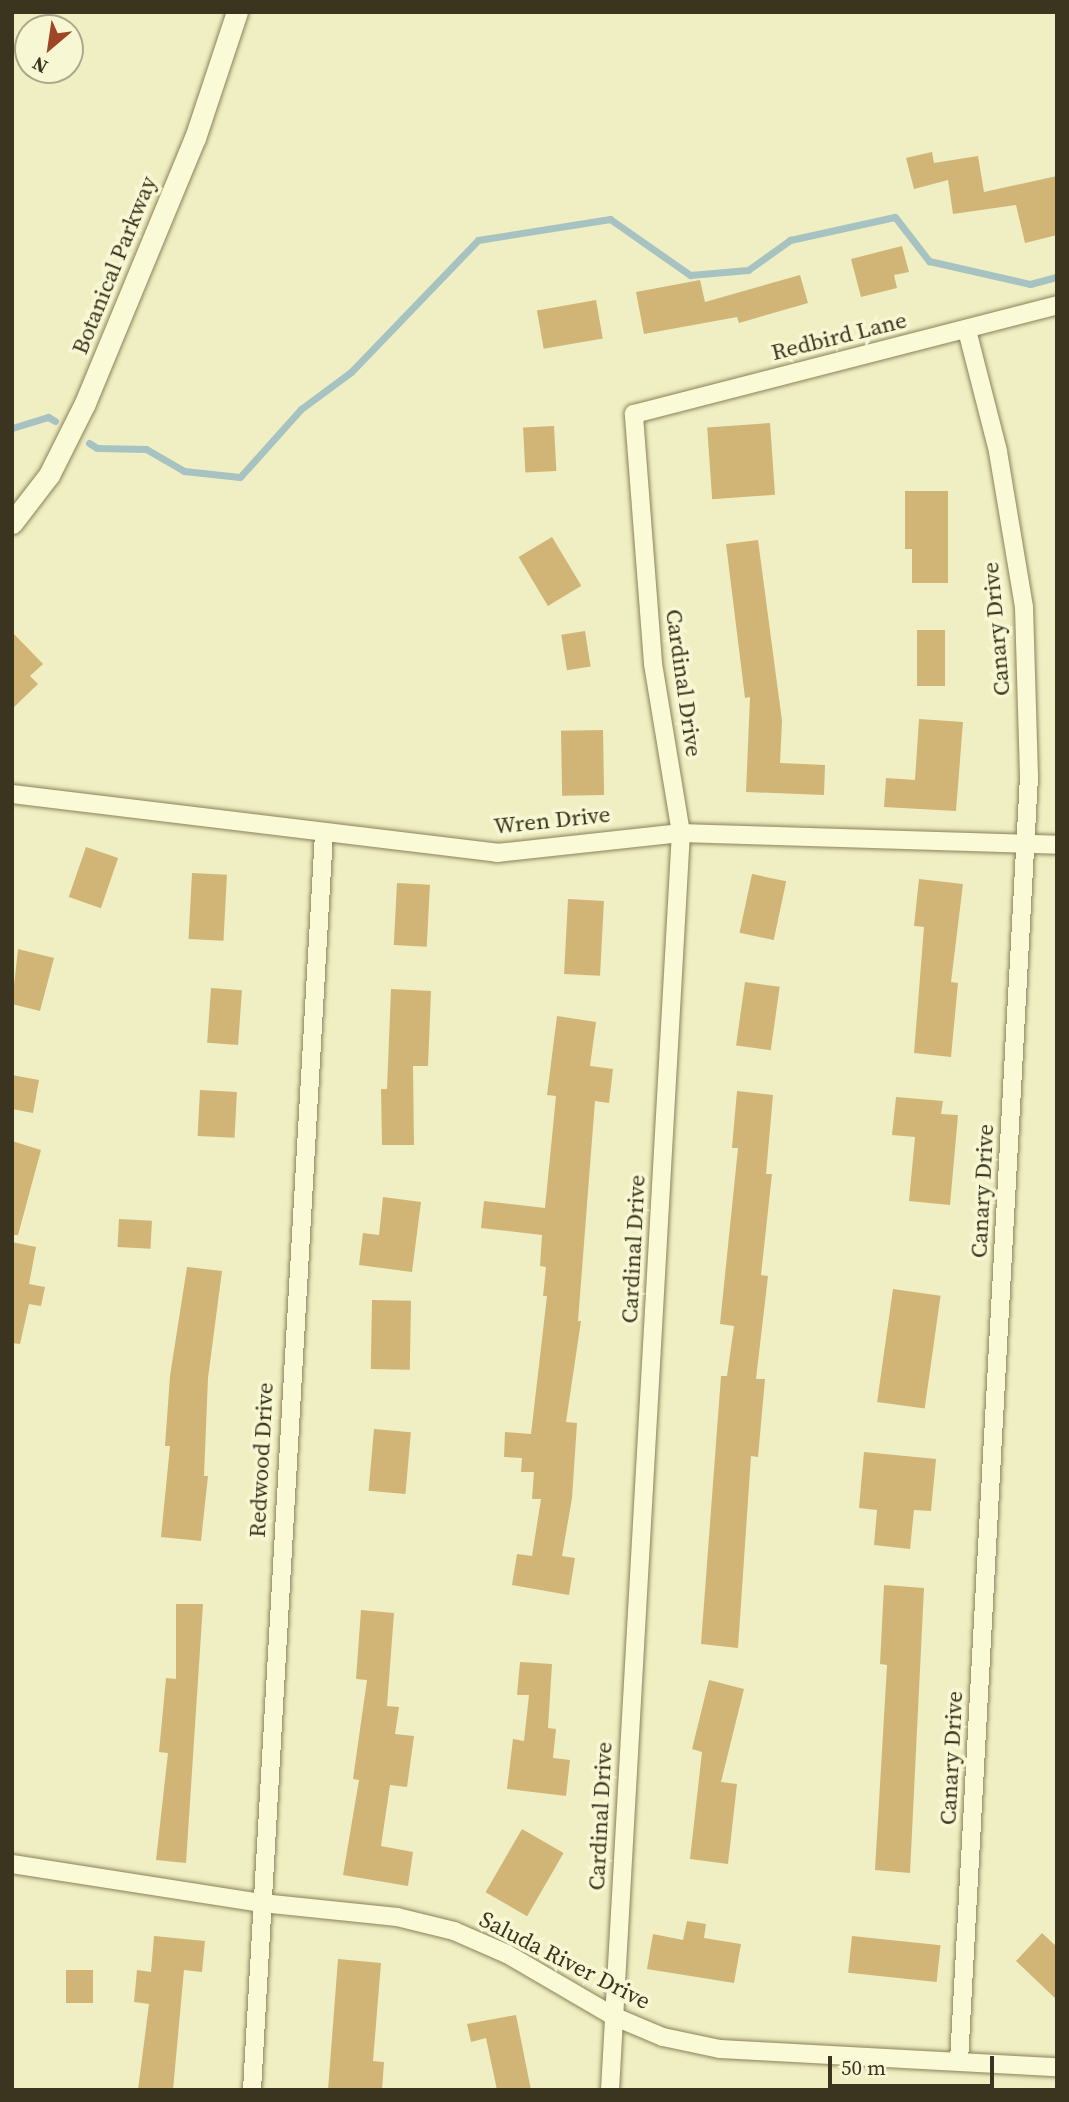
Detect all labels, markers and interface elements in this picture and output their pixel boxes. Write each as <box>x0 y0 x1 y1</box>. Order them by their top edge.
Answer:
north arrow <box>14 14 84 84</box>
text: N <box>27 51 52 80</box>
street label: Botanical Parkway <box>66 172 162 358</box>
street label: Redbird Lane <box>768 306 910 366</box>
street label: Canary Drive <box>976 561 1016 697</box>
street label: Cardinal Drive <box>660 607 708 759</box>
street label: Wren Drive <box>492 800 612 840</box>
street label: Canary Drive <box>965 1123 999 1259</box>
street label: Cardinal Drive <box>615 1174 651 1324</box>
street label: Redwood Drive <box>243 1382 279 1538</box>
street label: Canary Drive <box>934 1690 968 1826</box>
street label: Cardinal Drive <box>582 1741 618 1891</box>
street label: Saluda River Drive <box>475 1905 655 2015</box>
scale bar <box>831 2042 997 2086</box>
text: 50 m <box>841 2053 886 2082</box>

